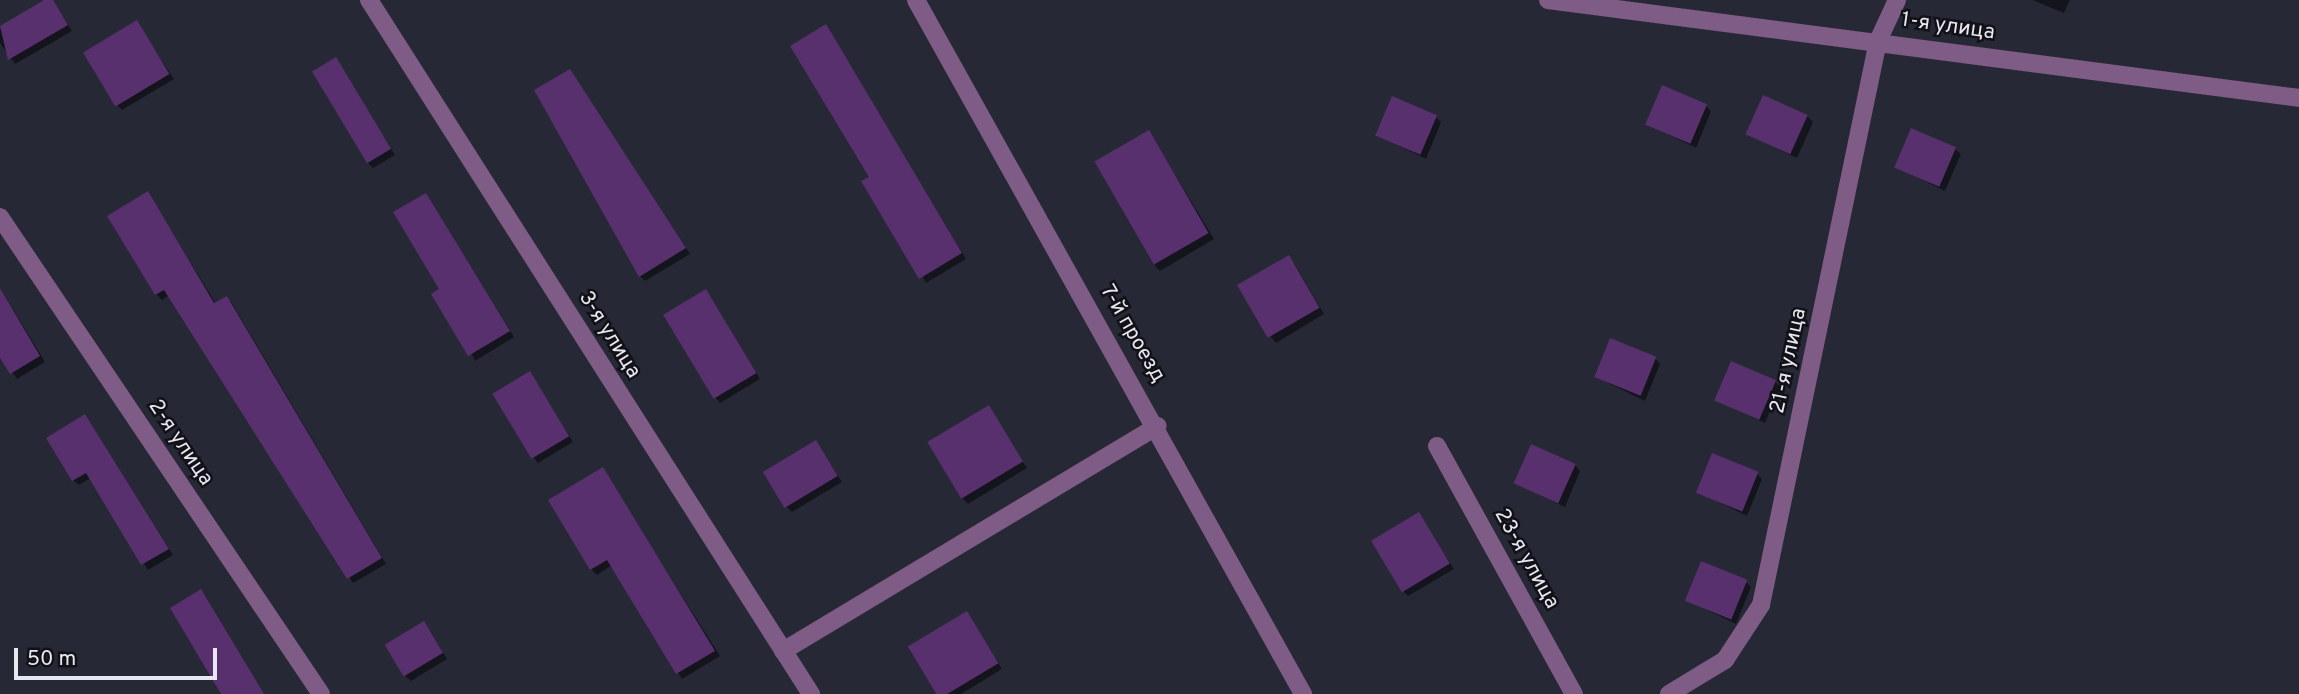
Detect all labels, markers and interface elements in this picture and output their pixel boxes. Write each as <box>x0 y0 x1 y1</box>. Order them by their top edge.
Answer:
street label: 1-я улица <box>1900 8 1996 46</box>
street label: 7-й проезд <box>1094 281 1170 387</box>
street label: 3-я улица <box>572 287 646 383</box>
street label: 21-я улица <box>1766 306 1812 416</box>
street label: 2-я улица <box>142 395 218 491</box>
street label: 23-я улица <box>1488 505 1564 613</box>
scale bar <box>18 634 220 678</box>
text: 50 m <box>27 646 76 673</box>

